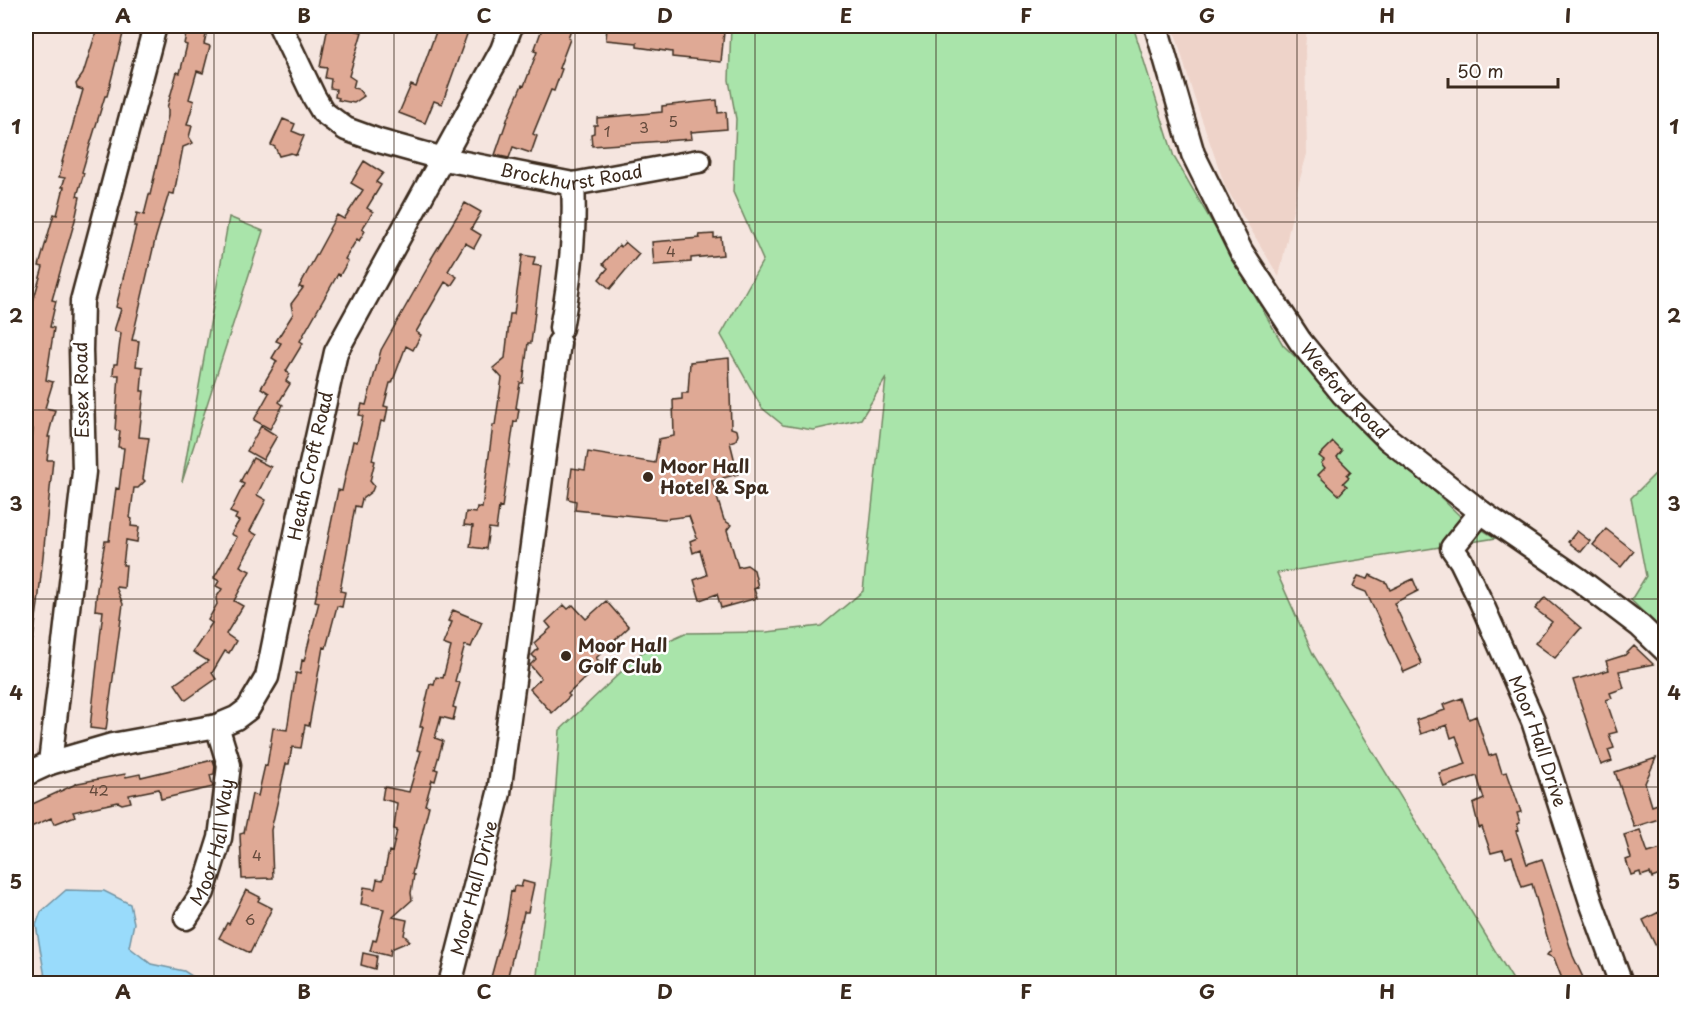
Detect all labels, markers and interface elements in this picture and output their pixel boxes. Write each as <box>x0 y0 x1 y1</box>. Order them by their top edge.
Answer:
text: A <box>115 0 131 30</box>
text: B <box>297 0 311 30</box>
text: C <box>476 0 492 30</box>
text: D <box>657 0 673 30</box>
text: E <box>840 0 852 30</box>
text: F <box>1020 0 1032 30</box>
text: G <box>1199 0 1215 30</box>
text: H <box>1379 0 1395 30</box>
text: I <box>1565 0 1571 30</box>
scale bar <box>1448 51 1558 89</box>
text: 50 m <box>1457 57 1504 84</box>
house number: 5 <box>668 109 678 132</box>
text: 1 <box>11 111 21 141</box>
text: 1 <box>1669 111 1679 141</box>
house number: 3 <box>639 115 649 138</box>
house number: 1 <box>604 119 610 142</box>
street label: Brockhurst Road <box>498 155 645 196</box>
house number: 4 <box>666 239 676 262</box>
text: 2 <box>9 300 23 330</box>
text: 2 <box>1667 300 1681 330</box>
street label: Weeford Road <box>1295 336 1396 444</box>
street label: Essex Road <box>66 341 95 439</box>
street label: Heath Croft Road <box>280 389 339 543</box>
place label: Moor Hall Hotel & Spa <box>660 452 770 500</box>
marker: Moor Hall Hotel & Spa <box>641 470 655 484</box>
text: 3 <box>9 488 23 518</box>
text: 3 <box>1667 488 1681 518</box>
place label: Moor Hall Golf Club <box>578 631 667 679</box>
marker: Moor Hall Golf Club <box>559 649 573 663</box>
street label: Moor Hall Drive <box>1502 670 1575 810</box>
text: 4 <box>9 677 23 707</box>
text: 4 <box>1667 677 1681 707</box>
street label: Moor Hall Way <box>183 777 239 911</box>
house number: 42 <box>89 778 109 801</box>
street label: Moor Hall Drive <box>443 817 503 958</box>
house number: 4 <box>252 843 262 866</box>
text: 5 <box>10 866 22 896</box>
text: 5 <box>1668 866 1680 896</box>
house number: 6 <box>245 907 255 930</box>
text: A <box>115 976 131 1006</box>
text: B <box>297 976 311 1006</box>
text: C <box>476 976 492 1006</box>
text: D <box>657 976 673 1006</box>
text: E <box>840 976 852 1006</box>
text: F <box>1020 976 1032 1006</box>
text: G <box>1199 976 1215 1006</box>
text: H <box>1379 976 1395 1006</box>
text: I <box>1565 976 1571 1006</box>

